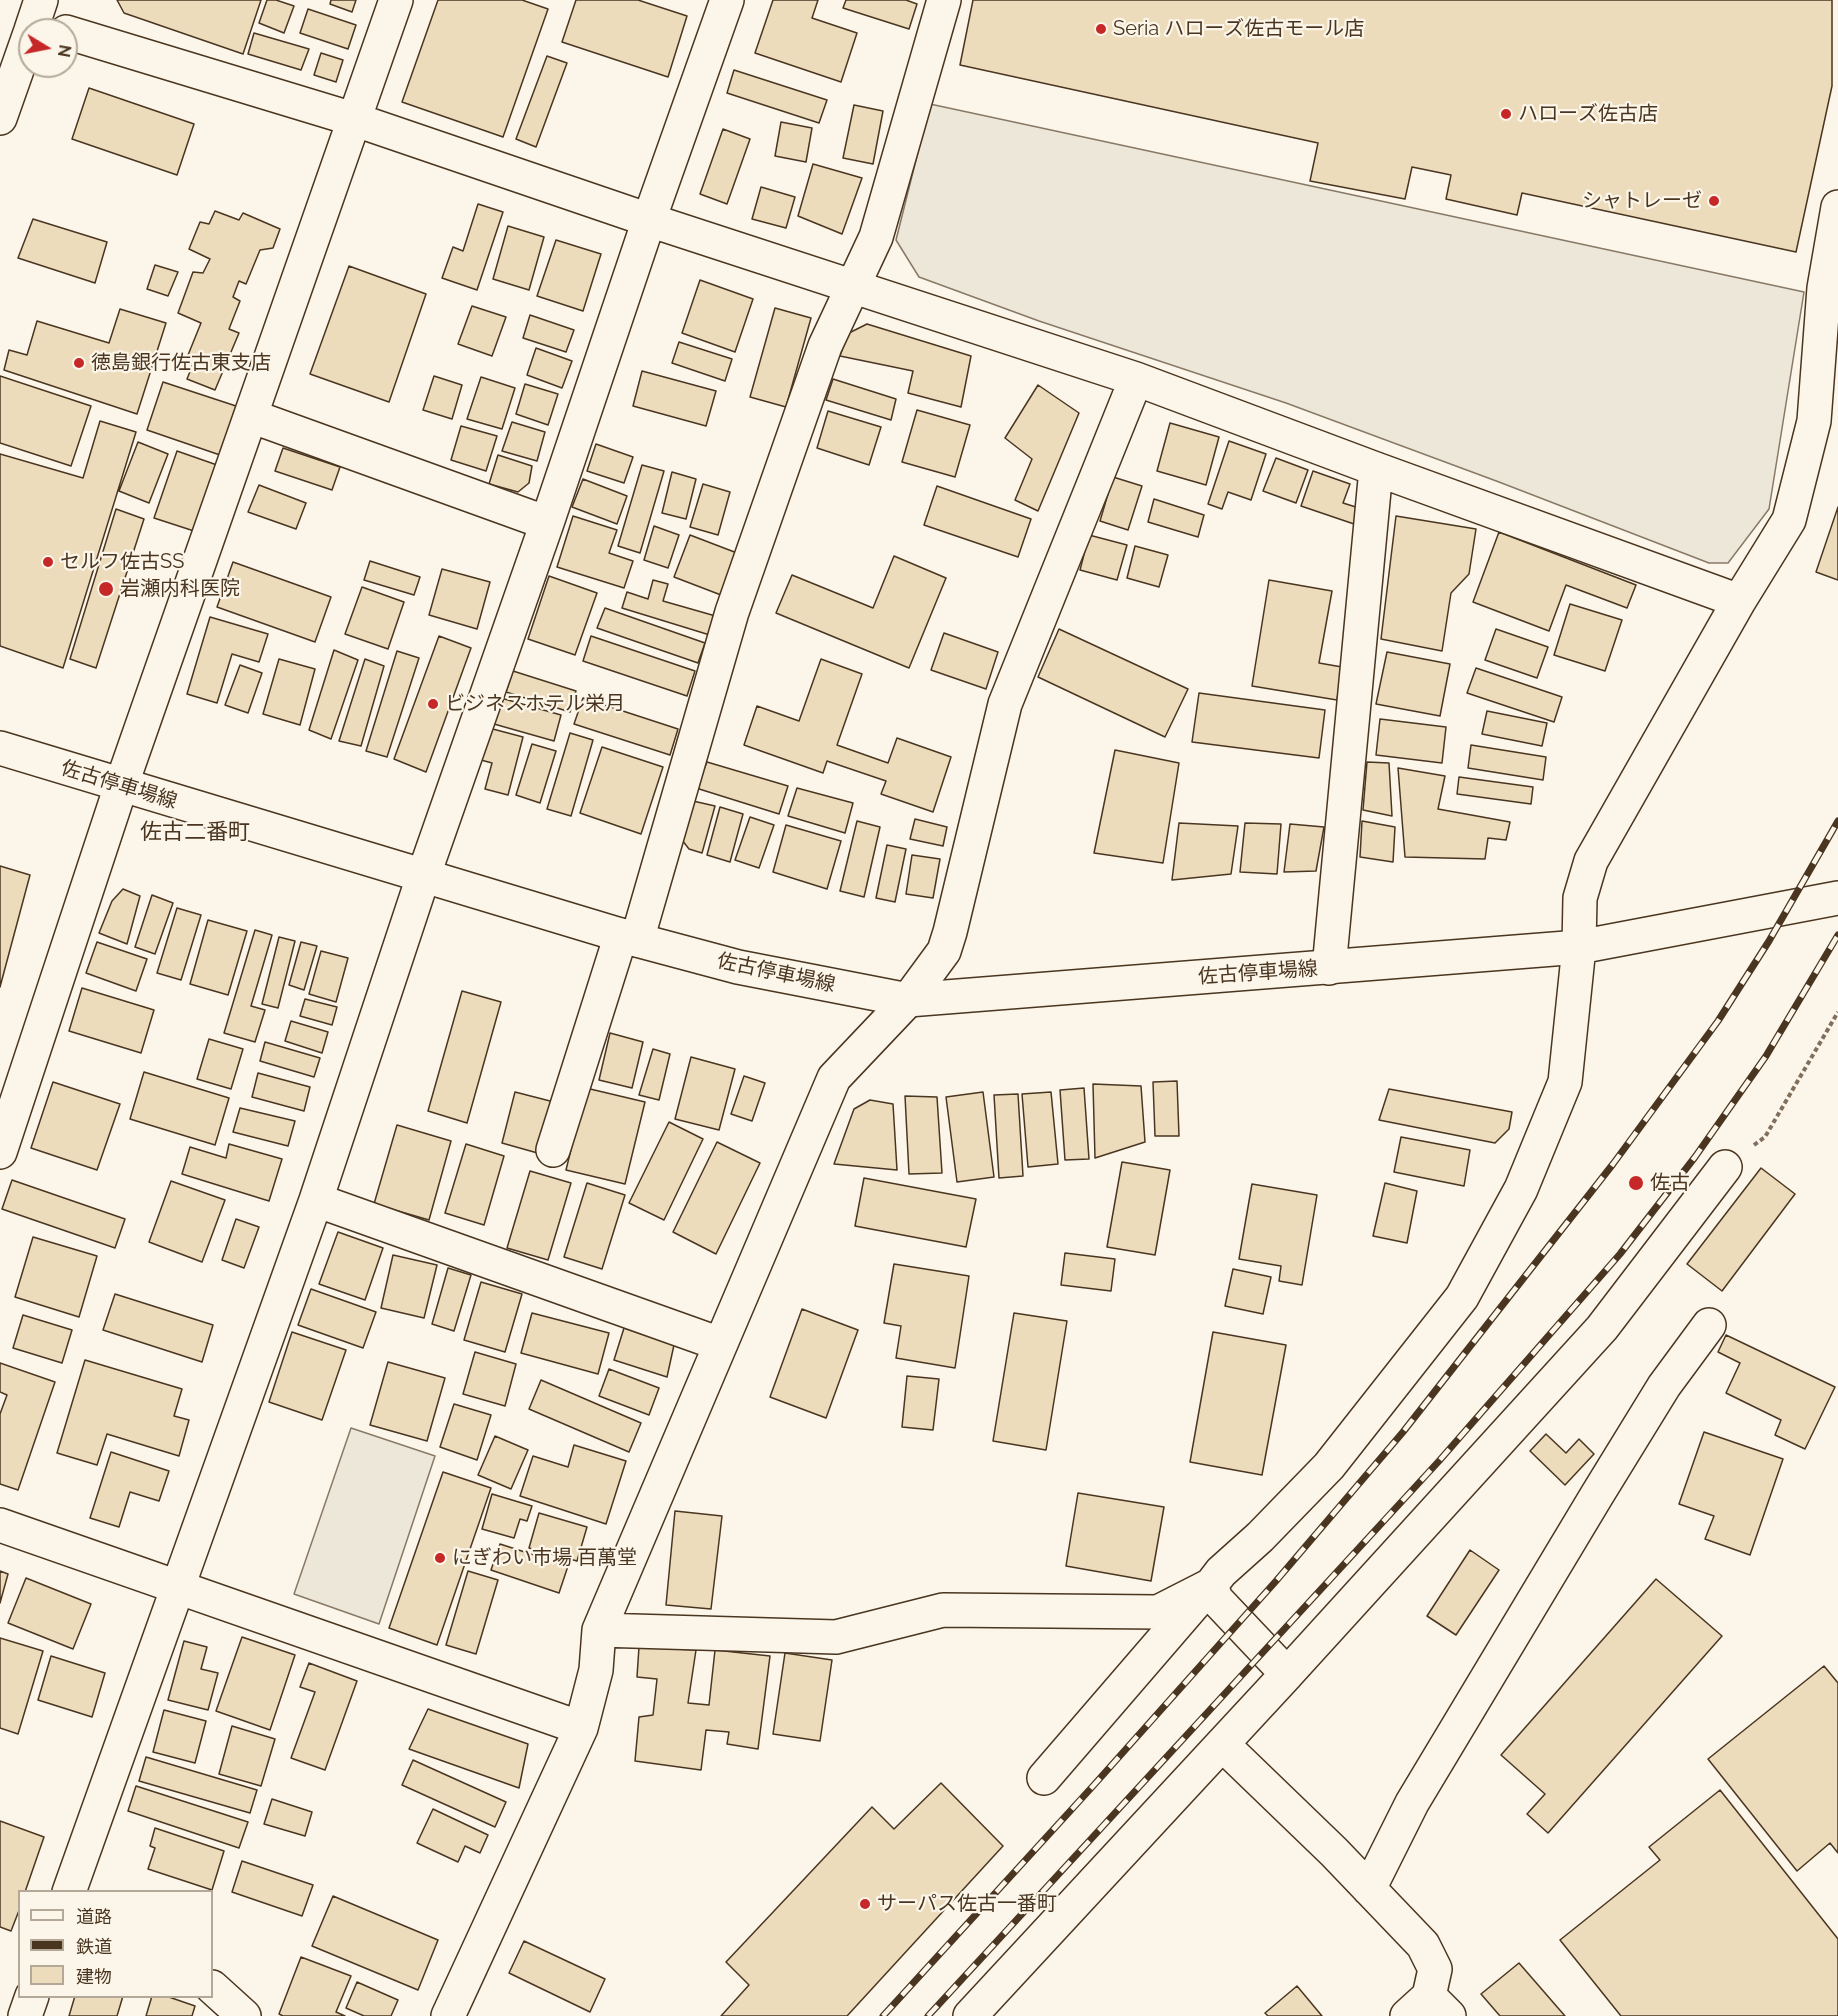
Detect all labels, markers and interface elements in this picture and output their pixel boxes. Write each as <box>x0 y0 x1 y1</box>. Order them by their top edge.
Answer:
place label: Seria ハローズ佐古モール店 <box>1113 17 1364 41</box>
north arrow <box>18 18 78 78</box>
marker: Seria ハローズ佐古モール店 <box>1094 22 1108 36</box>
text: N <box>54 43 75 59</box>
place label: ハローズ佐古店 <box>1518 102 1658 126</box>
marker: ハローズ佐古店 <box>1499 107 1513 121</box>
place label: シャトレーゼ <box>1582 189 1702 213</box>
marker: シャトレーゼ <box>1707 194 1721 208</box>
place label: 徳島銀行佐古東支店 <box>91 351 271 375</box>
marker: 徳島銀行佐古東支店 <box>72 356 86 370</box>
place label: セルフ佐古SS <box>60 550 184 574</box>
marker: セルフ佐古SS <box>41 555 55 569</box>
place label: 岩瀬内科医院 <box>120 577 240 601</box>
marker: 岩瀬内科医院 <box>97 580 115 598</box>
place label: ビジネスホテル栄月 <box>445 692 625 716</box>
marker: ビジネスホテル栄月 <box>426 697 440 711</box>
street label: 佐古停車場線 <box>58 756 180 814</box>
district label: 佐古二番町 <box>140 819 250 845</box>
street label: 佐古停車場線 <box>715 949 837 997</box>
street label: 佐古停車場線 <box>1197 957 1319 989</box>
place label: 佐古 <box>1650 1171 1690 1195</box>
marker: 佐古 <box>1627 1174 1645 1192</box>
place label: にぎわい市場 百萬堂 <box>452 1546 637 1570</box>
marker: にぎわい市場 百萬堂 <box>433 1551 447 1565</box>
legend <box>18 1890 213 1998</box>
place label: サーパス佐古一番町 <box>877 1892 1057 1916</box>
marker: サーパス佐古一番町 <box>858 1897 872 1911</box>
text: 道路 <box>76 1906 112 1927</box>
text: 鉄道 <box>76 1936 112 1957</box>
text: 建物 <box>76 1966 112 1987</box>

